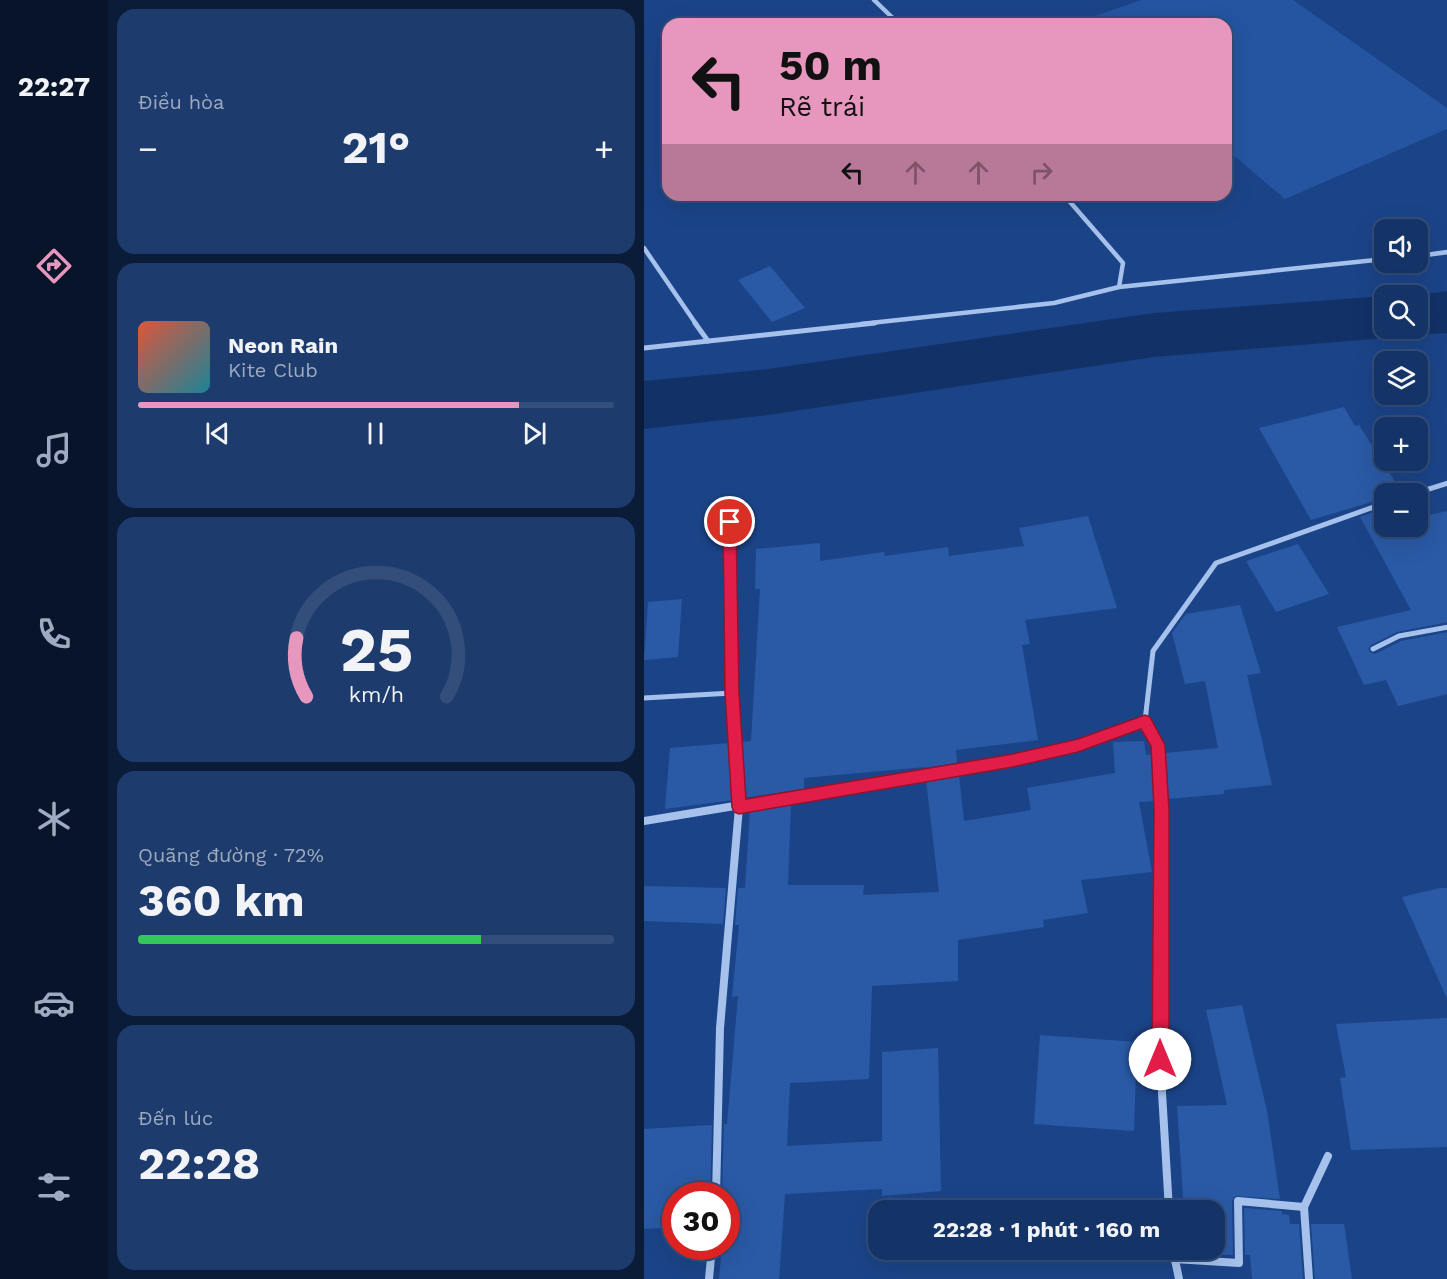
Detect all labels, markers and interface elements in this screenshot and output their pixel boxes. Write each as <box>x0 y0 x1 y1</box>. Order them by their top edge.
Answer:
text: 50 m <box>779 41 882 90</box>
icon: left <box>680 42 758 120</box>
text: 22:27 <box>18 71 90 103</box>
text: Điều hòa <box>138 90 224 114</box>
text: Rẽ trái <box>779 91 865 123</box>
text: 21° <box>342 121 410 174</box>
text: − <box>138 129 158 168</box>
text: + <box>594 129 614 168</box>
icon: left <box>836 156 869 189</box>
icon: ahead <box>899 156 932 189</box>
icon: ahead <box>962 156 995 189</box>
icon: right <box>1025 156 1058 189</box>
map controls <box>1374 219 1428 537</box>
button: sound <box>1374 219 1428 273</box>
icon: directions <box>33 245 75 287</box>
button: search <box>1374 285 1428 339</box>
text: Neon Rain <box>228 333 338 358</box>
button: layers <box>1374 351 1428 405</box>
text: Kite Club <box>228 358 318 382</box>
icon: previous <box>201 417 234 450</box>
icon: pause <box>359 417 392 450</box>
icon: next <box>518 417 551 450</box>
button: + <box>1374 417 1428 471</box>
icon: music <box>33 429 75 471</box>
button: − <box>1374 483 1428 537</box>
pin <box>704 496 755 547</box>
icon: arrive <box>713 505 746 538</box>
icon: phone <box>33 613 75 655</box>
text: 25 <box>339 613 413 686</box>
text: km/h <box>348 682 404 707</box>
icon: climate <box>33 798 75 840</box>
text: Quãng đường · 72% <box>138 843 324 867</box>
text: 360 km <box>138 874 305 927</box>
icon: car <box>33 982 75 1024</box>
position arrow <box>1128 1027 1192 1091</box>
text: Đến lúc <box>138 1106 213 1130</box>
text: 22:28 <box>138 1137 260 1190</box>
icon: filters <box>33 1166 75 1208</box>
speed limit sign: 30 <box>662 1182 740 1260</box>
text: 22:28 · 1 phút · 160 m <box>933 1217 1160 1242</box>

